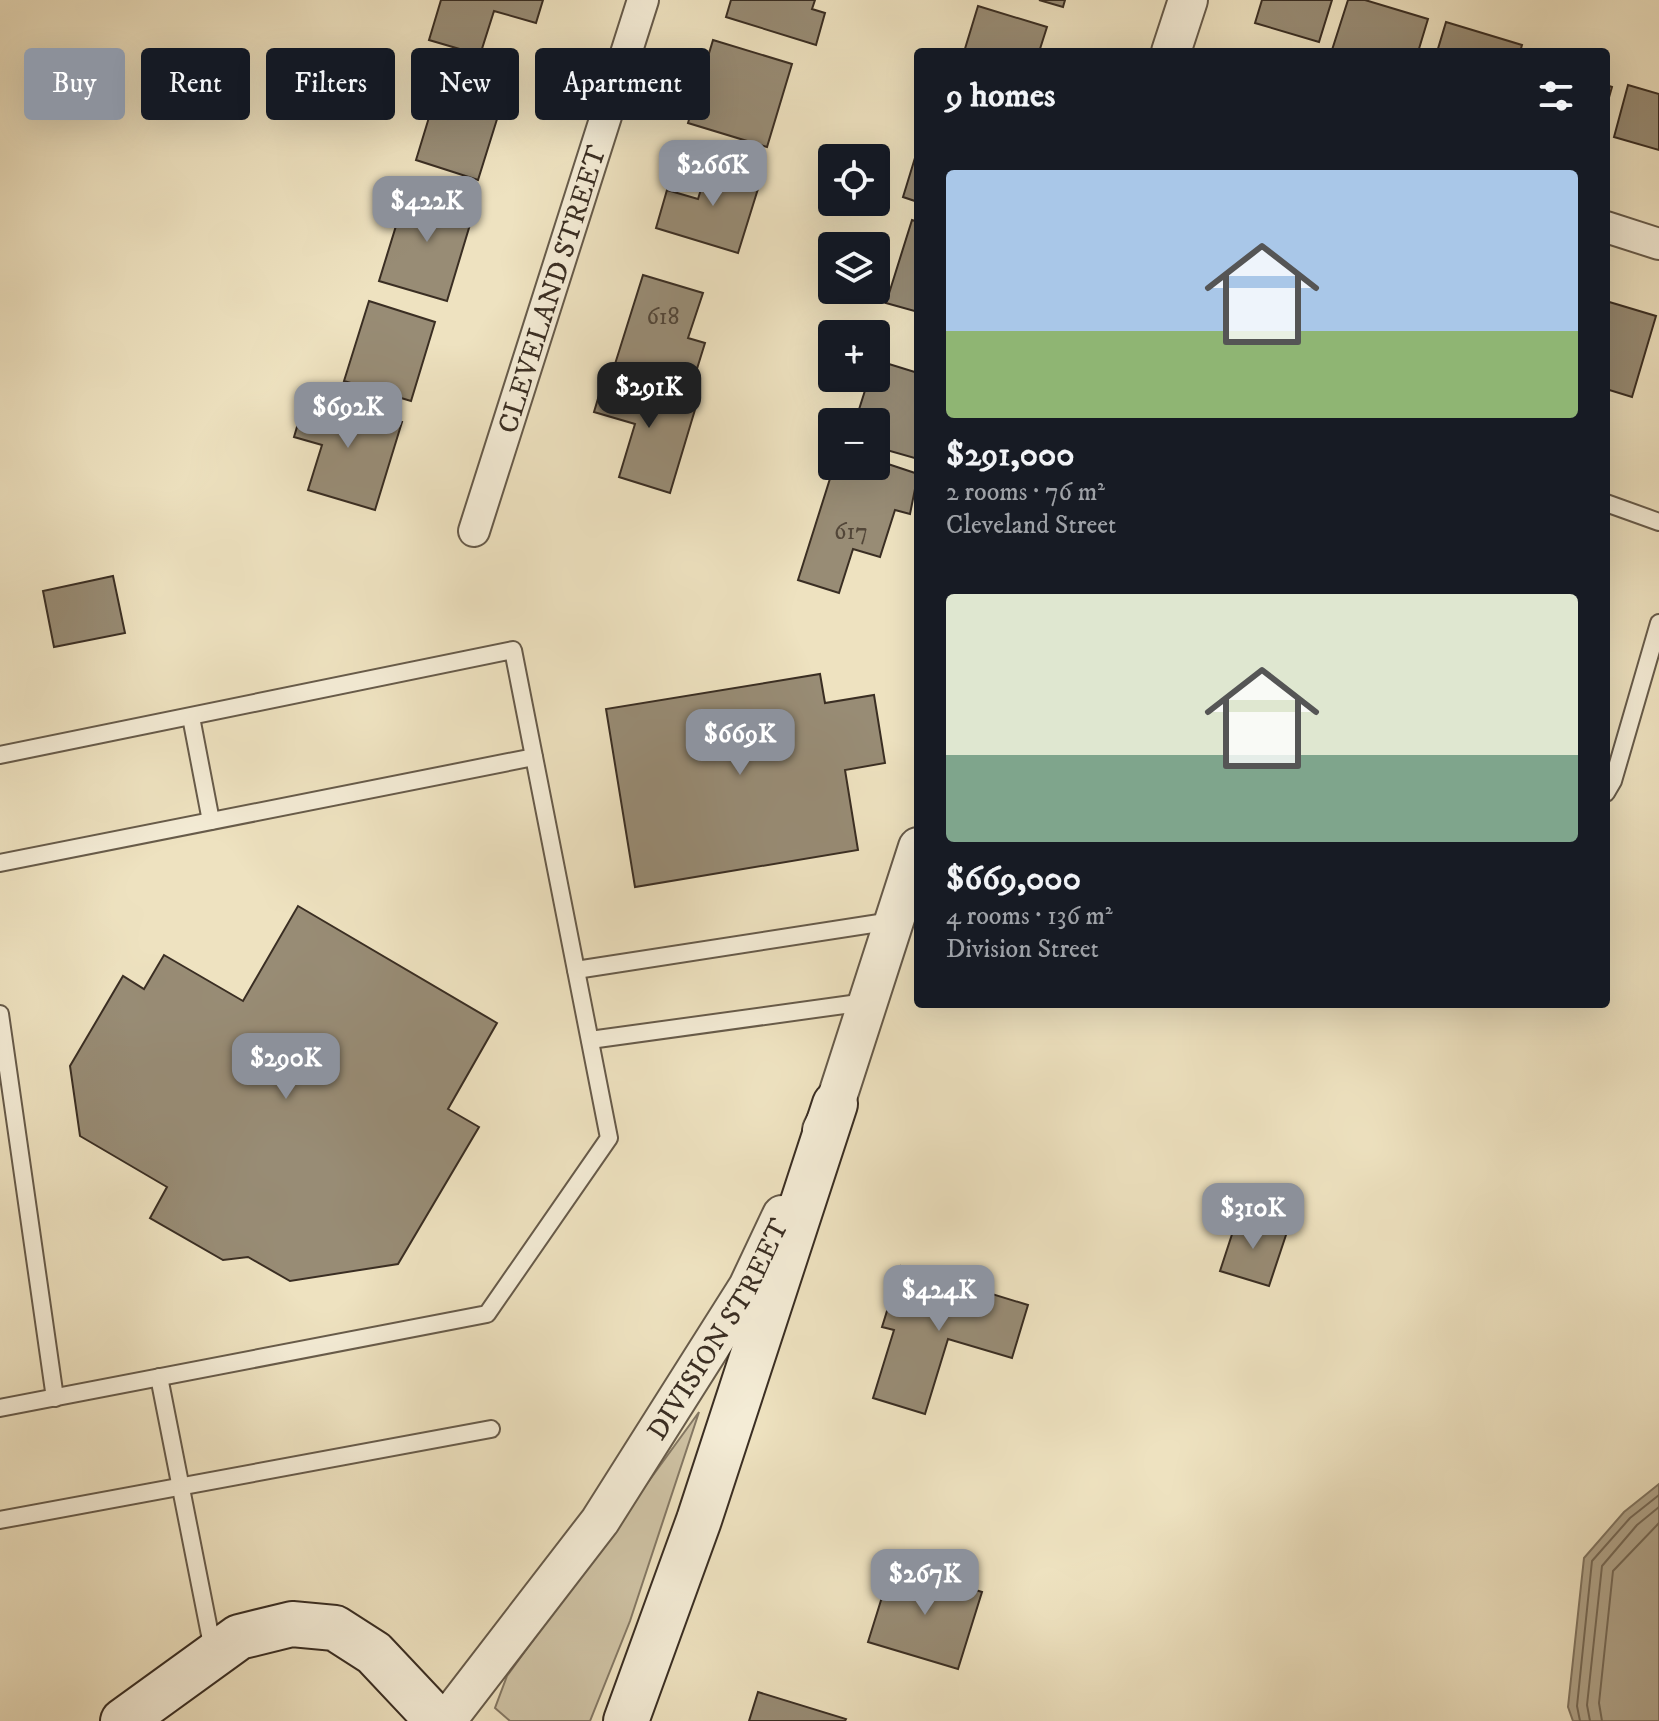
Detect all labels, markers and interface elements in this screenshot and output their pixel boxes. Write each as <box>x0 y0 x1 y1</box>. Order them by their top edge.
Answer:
chip: Buy <box>24 48 125 120</box>
chip: Rent <box>141 48 250 120</box>
chip: Filters <box>266 48 395 120</box>
chip: New <box>411 48 519 120</box>
chip: Apartment <box>535 48 710 120</box>
icon: filters <box>1534 74 1578 118</box>
text: 9 homes <box>946 75 1055 117</box>
pin: $266K <box>657 140 769 208</box>
street label: CLEVELAND STREET <box>490 141 615 438</box>
map controls <box>818 144 890 480</box>
button: locate <box>818 144 890 216</box>
text: $266K <box>677 149 749 182</box>
pin: $422K <box>371 176 483 244</box>
text: $422K <box>391 185 463 218</box>
icon: home <box>1190 222 1334 366</box>
button: layers <box>818 232 890 304</box>
house number: 618 <box>646 302 680 332</box>
button: + <box>818 320 890 392</box>
pin: $291K <box>593 362 705 430</box>
text: $291K <box>615 371 683 404</box>
pin: $692K <box>292 382 404 450</box>
text: $692K <box>312 391 384 424</box>
button: − <box>818 408 890 480</box>
text: $291,000 <box>946 434 1075 476</box>
text: 2 rooms · 76 m² <box>946 476 1105 509</box>
text: Cleveland Street <box>946 509 1116 542</box>
house number: 617 <box>834 517 868 547</box>
icon: home <box>1190 646 1334 790</box>
pin: $669K <box>684 709 796 777</box>
text: $669K <box>704 718 776 751</box>
text: $669,000 <box>946 858 1081 900</box>
text: 4 rooms · 136 m² <box>946 900 1113 933</box>
text: Division Street <box>946 933 1099 966</box>
pin: $290K <box>230 1033 342 1101</box>
text: $290K <box>250 1042 322 1075</box>
pin: $310K <box>1197 1183 1309 1251</box>
text: $310K <box>1220 1192 1286 1225</box>
street label: DIVISION STREET <box>640 1213 797 1447</box>
pin: $424K <box>883 1265 995 1333</box>
text: $424K <box>901 1274 977 1307</box>
pin: $267K <box>869 1549 981 1617</box>
text: $267K <box>889 1558 961 1591</box>

